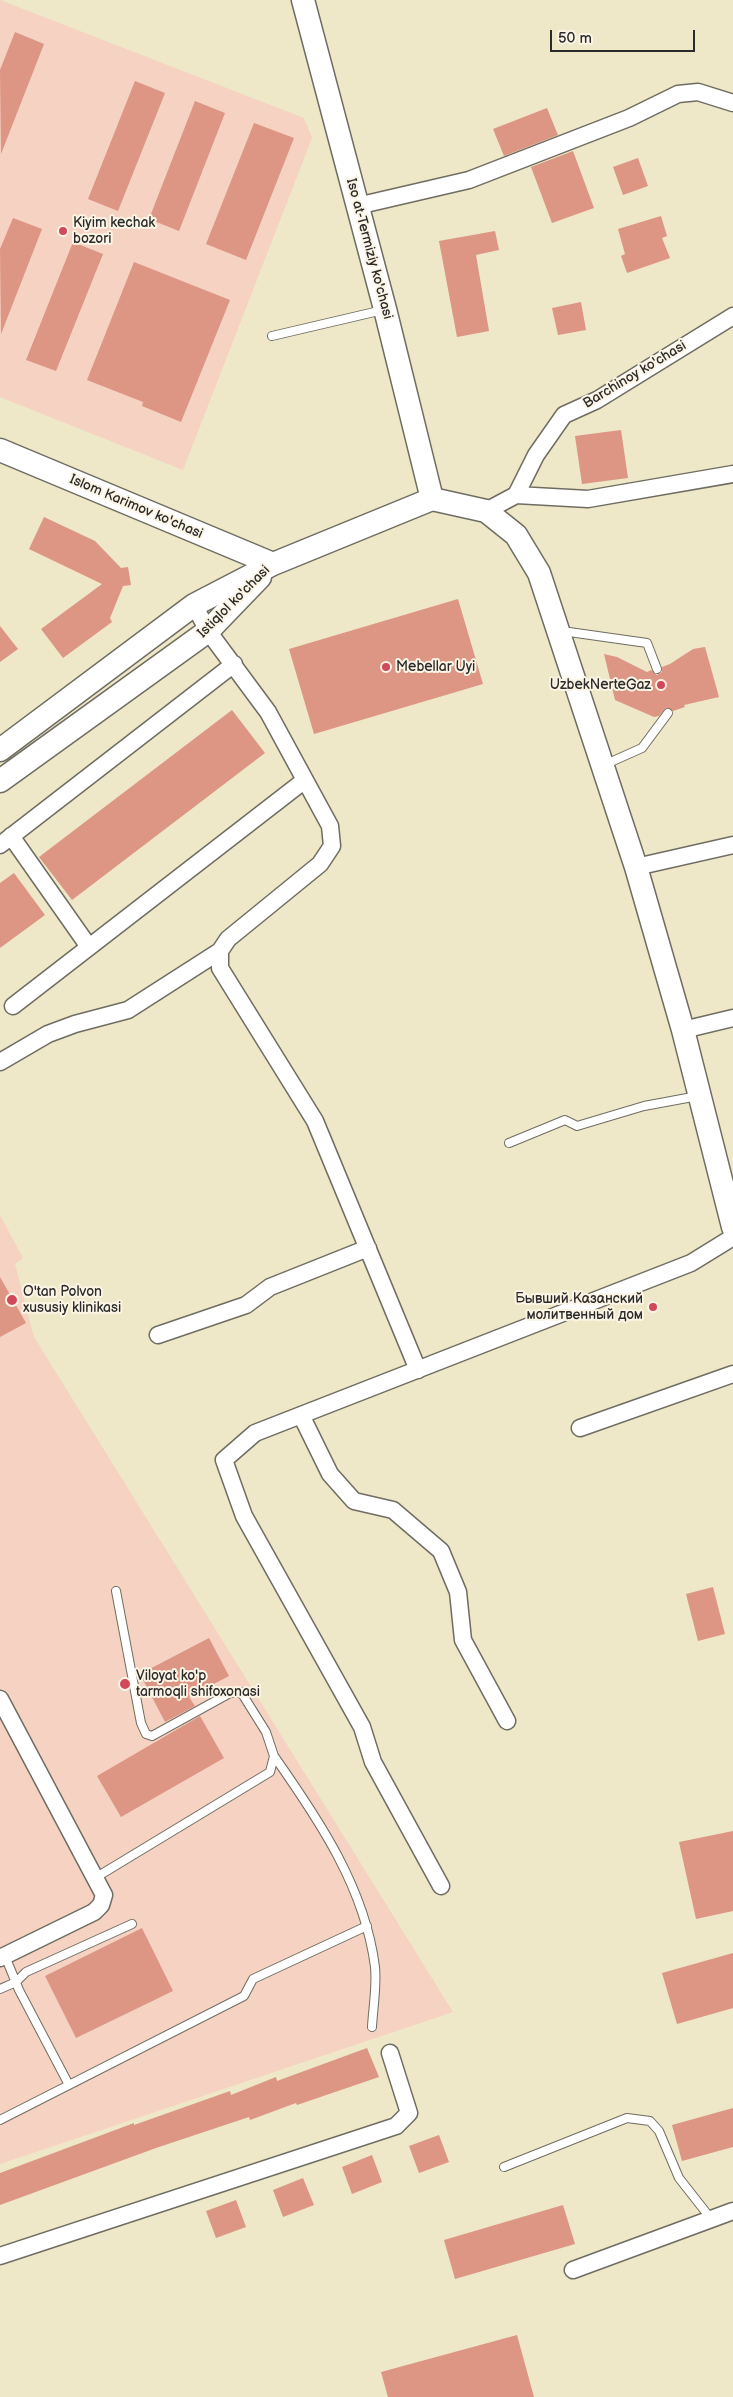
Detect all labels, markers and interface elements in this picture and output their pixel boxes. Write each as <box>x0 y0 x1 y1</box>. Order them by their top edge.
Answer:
scale bar <box>553 20 698 52</box>
text: 50 m <box>558 29 592 48</box>
street label: Iso at-Termiziy ko'chasi <box>342 177 396 321</box>
place label: Kiyim kechak bozori <box>73 215 155 248</box>
marker: Kiyim kechak bozori <box>57 225 69 237</box>
street label: Barchinoy ko'chasi <box>580 338 690 412</box>
street label: Islom Karimov ko'chasi <box>67 471 205 543</box>
street label: Istiqlol ko'chasi <box>194 562 274 642</box>
place label: Mebellar Uyi <box>396 659 475 675</box>
marker: Mebellar Uyi <box>380 661 392 673</box>
place label: UzbekNerteGaz <box>550 677 651 693</box>
marker: UzbekNerteGaz <box>655 679 667 691</box>
place label: O'tan Polvon xususiy klinikasi <box>23 1284 121 1316</box>
place label: Бывший Казанский молитвенный дом <box>515 1291 643 1324</box>
marker: O'tan Polvon xususiy klinikasi <box>5 1293 19 1307</box>
marker: Бывший Казанский молитвенный дом <box>647 1301 659 1313</box>
place label: Viloyat ko'p tarmoqli shifoxonasi <box>136 1668 260 1700</box>
marker: Viloyat ko'p tarmoqli shifoxonasi <box>118 1677 132 1691</box>

